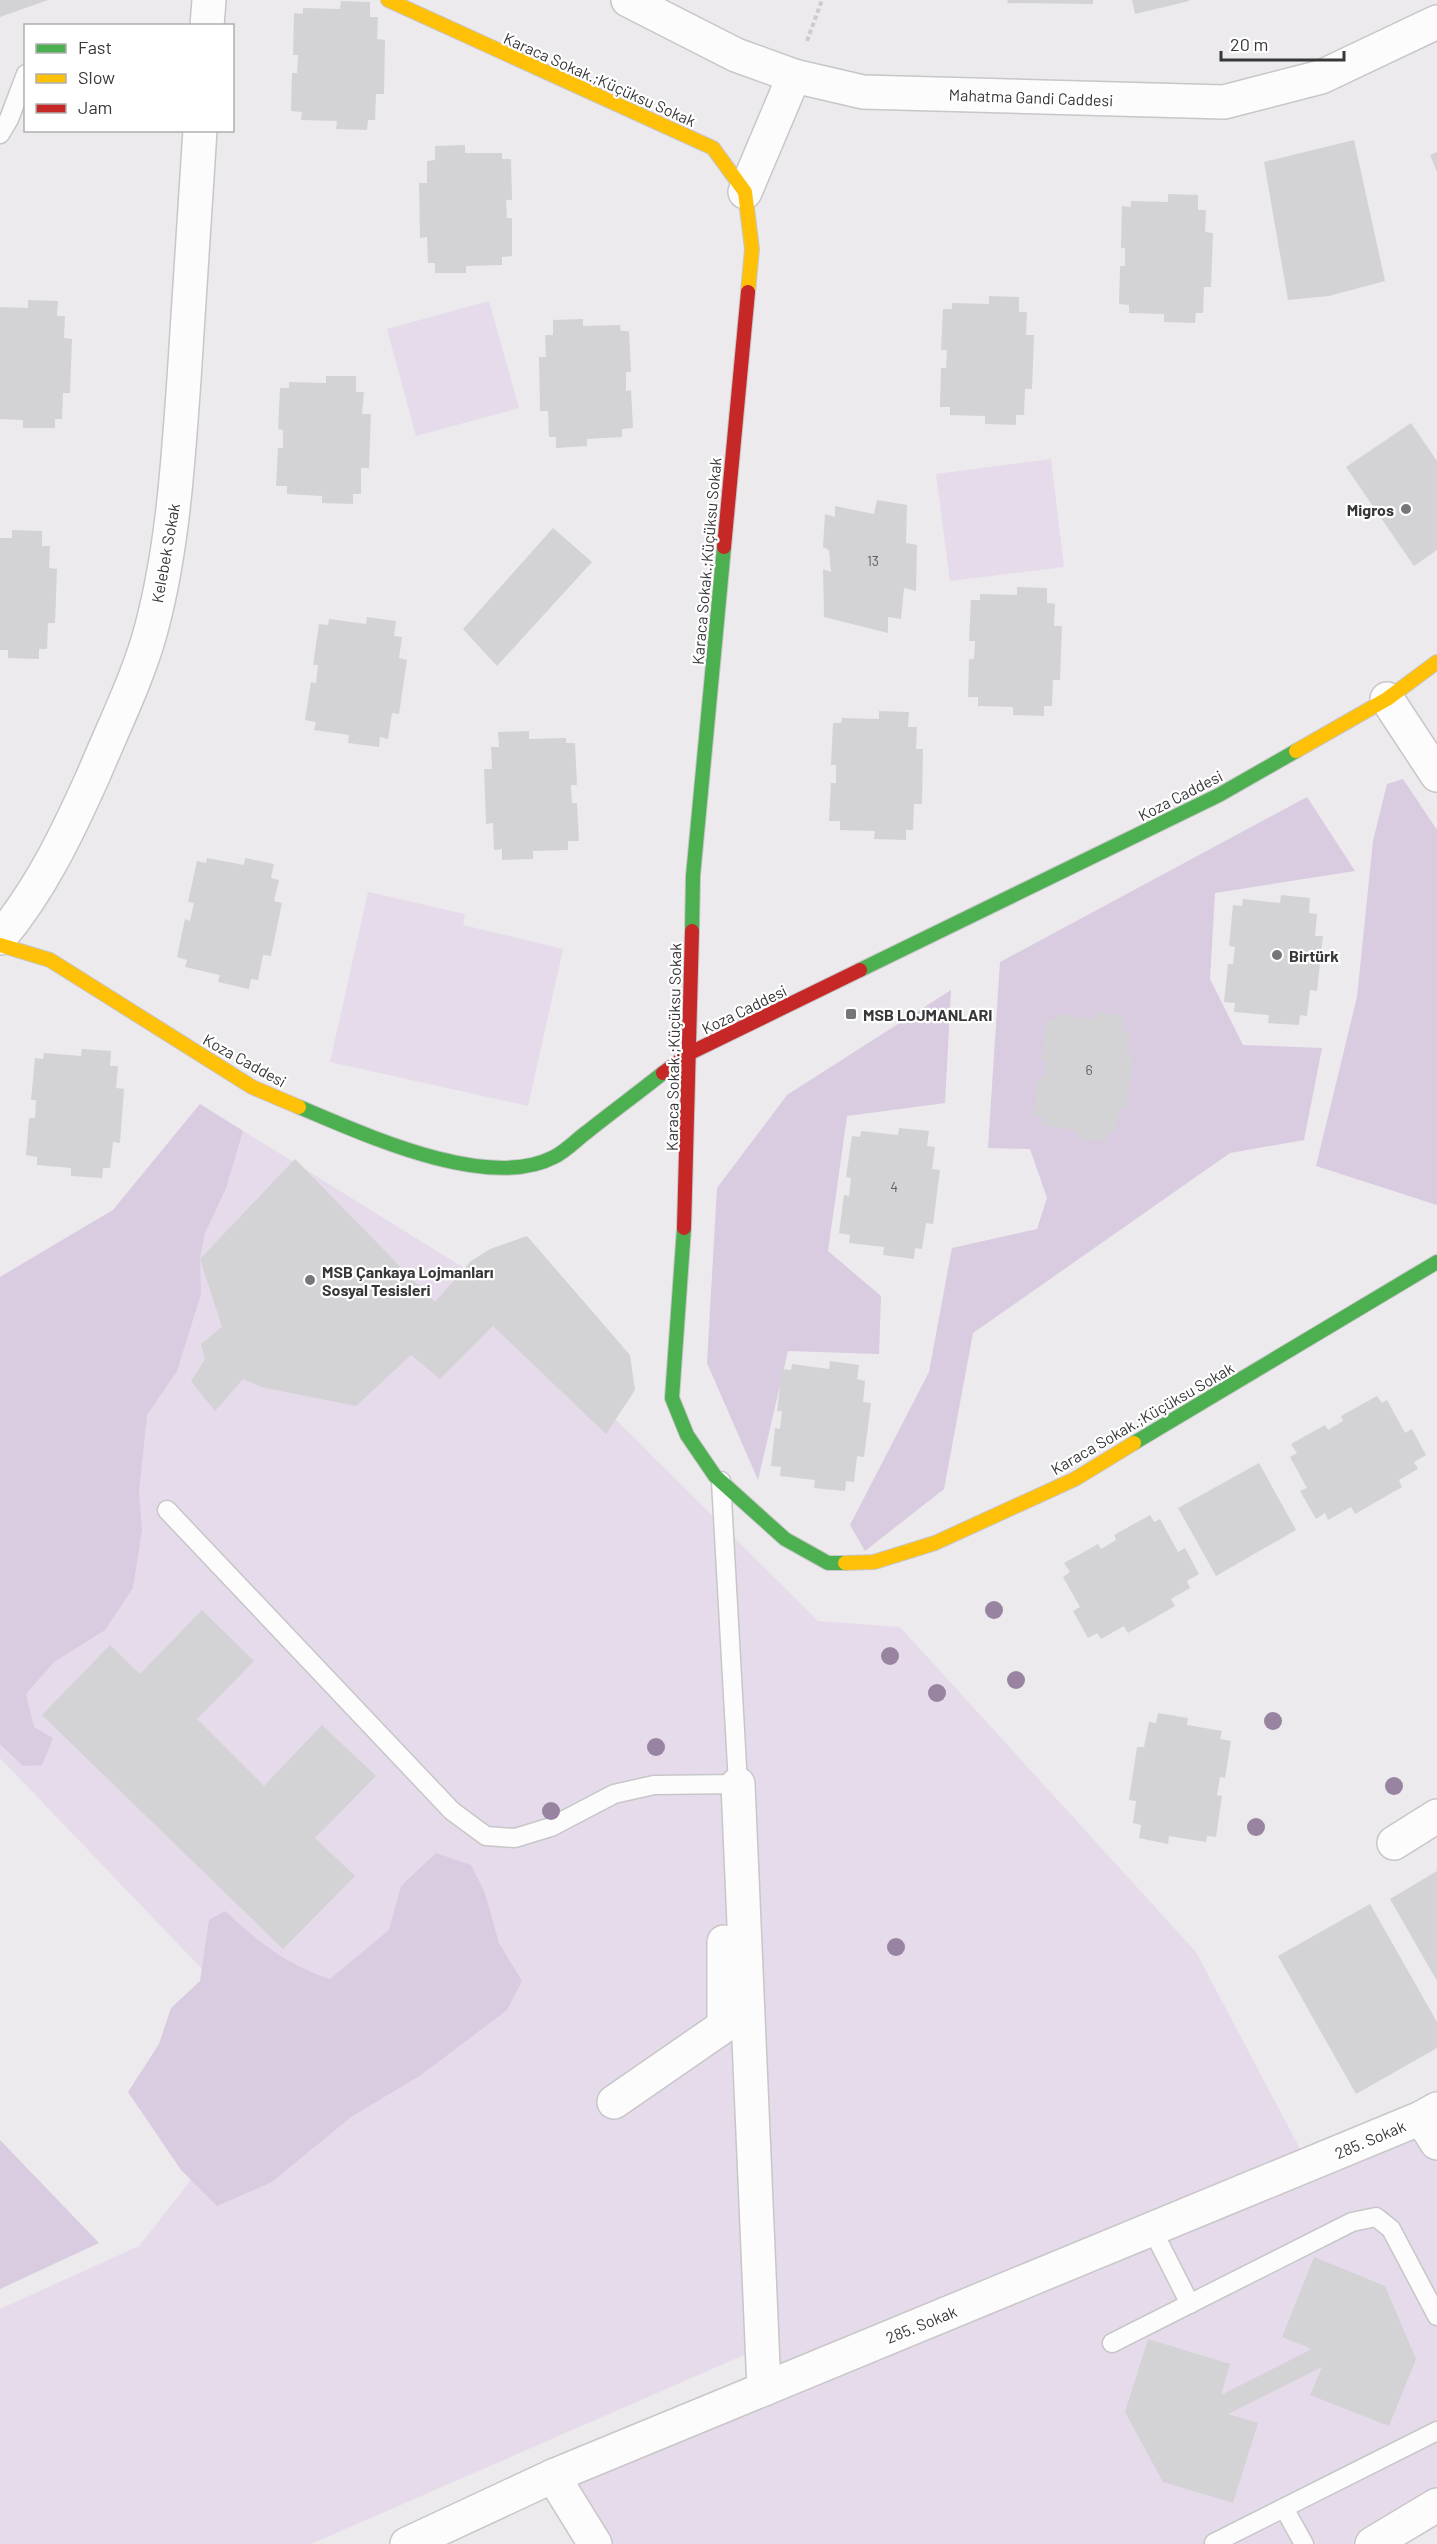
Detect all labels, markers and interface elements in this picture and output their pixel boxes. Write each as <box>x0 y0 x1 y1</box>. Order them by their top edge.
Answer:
legend <box>24 24 234 132</box>
scale bar <box>1221 24 1344 62</box>
street label: Karaca Sokak.;Küçüksu Sokak <box>501 28 699 130</box>
text: 20 m <box>1230 33 1268 55</box>
text: Fast <box>78 36 112 58</box>
text: Slow <box>78 66 115 88</box>
street label: Mahatma Gandi Caddesi <box>948 85 1114 109</box>
text: Jam <box>78 96 112 118</box>
street label: Karaca Sokak.;Küçüksu Sokak <box>687 457 725 665</box>
place label: Migros <box>1347 500 1394 519</box>
street label: Kelebek Sokak <box>147 502 183 604</box>
marker: Migros <box>1399 502 1413 516</box>
house number: 13 <box>867 552 879 569</box>
street label: Koza Caddesi <box>1135 766 1225 824</box>
street label: Karaca Sokak.;Küçüksu Sokak <box>662 943 684 1151</box>
place label: Birtürk <box>1289 946 1339 965</box>
marker: Birtürk <box>1270 948 1284 962</box>
street label: Koza Caddesi <box>698 980 790 1038</box>
place label: MSB LOJMANLARI <box>863 1005 993 1024</box>
marker: MSB LOJMANLARI <box>844 1007 858 1021</box>
street label: Koza Caddesi <box>200 1029 290 1091</box>
house number: 6 <box>1085 1061 1093 1078</box>
house number: 4 <box>890 1178 898 1195</box>
place label: MSB Çankaya Lojmanları Sosyal Tesisleri <box>322 1262 494 1299</box>
marker: MSB Çankaya Lojmanları Sosyal Tesisleri <box>303 1273 317 1287</box>
street label: Karaca Sokak.;Küçüksu Sokak <box>1047 1358 1237 1478</box>
street label: 285. Sokak <box>1332 2116 1408 2162</box>
street label: 285. Sokak <box>883 2301 959 2347</box>

